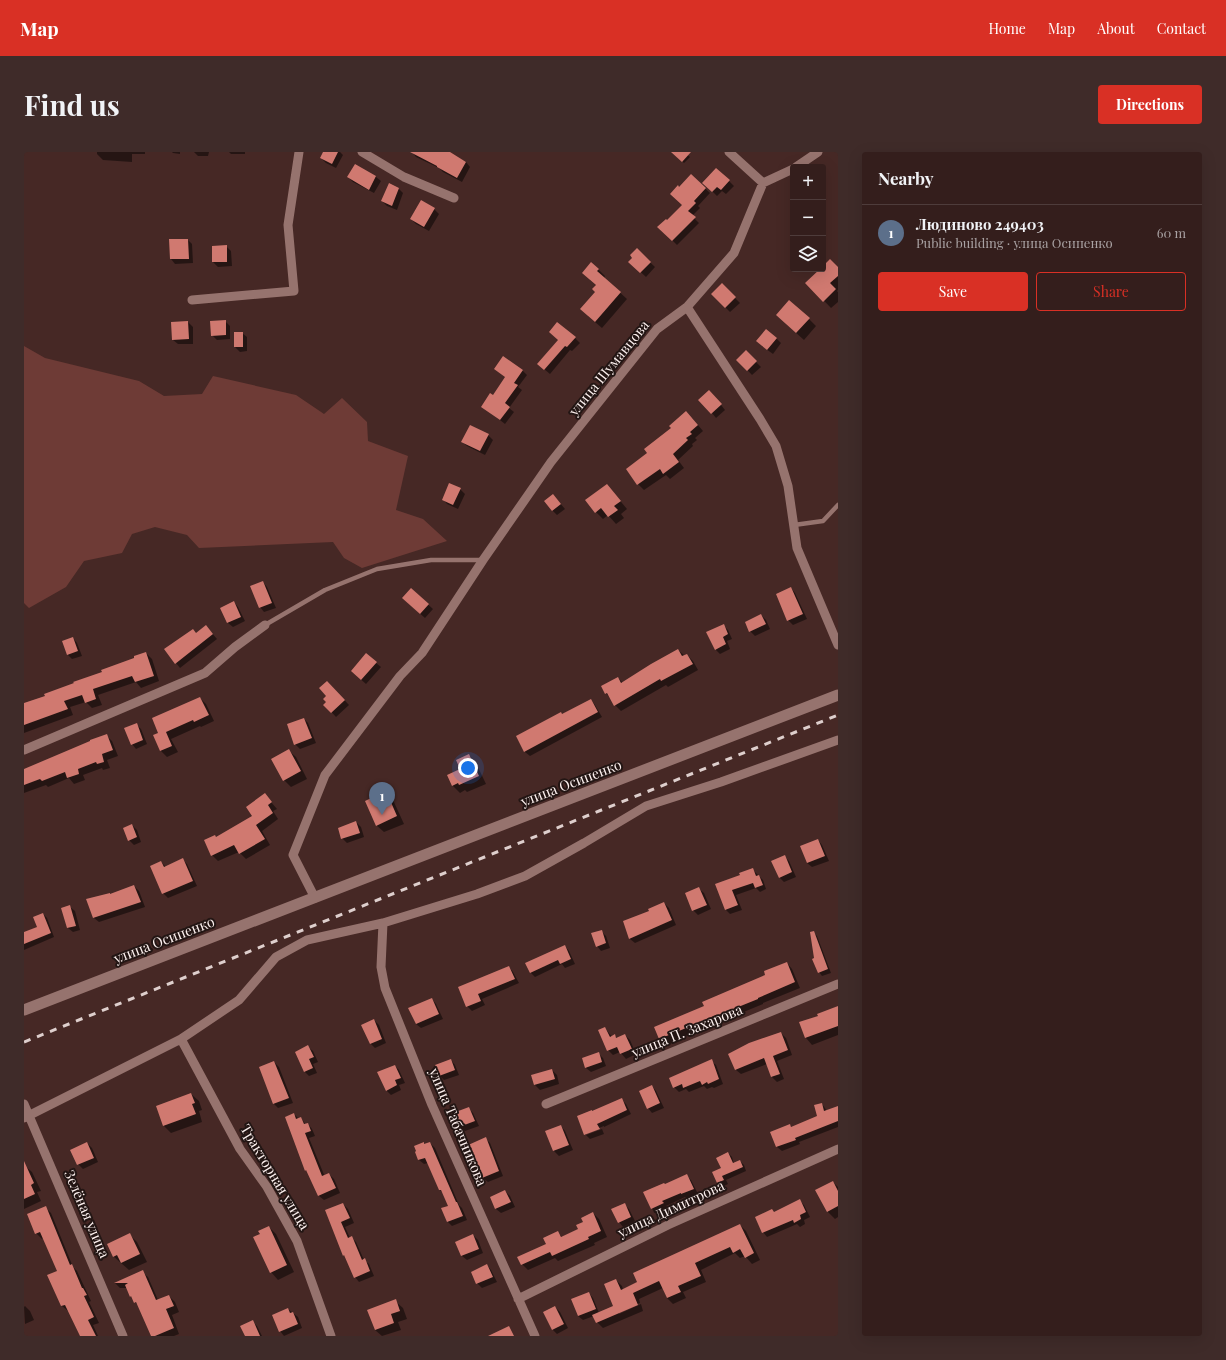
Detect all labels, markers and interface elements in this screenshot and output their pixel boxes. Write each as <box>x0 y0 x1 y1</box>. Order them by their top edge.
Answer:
text: Map <box>20 15 59 41</box>
text: Home <box>988 19 1026 38</box>
text: Map <box>1048 19 1075 38</box>
text: About <box>1097 19 1135 38</box>
text: Contact <box>1157 19 1206 38</box>
button: Directions <box>1098 85 1202 124</box>
text: Find us <box>24 86 120 123</box>
map controls <box>790 164 826 272</box>
button: + <box>790 164 826 200</box>
text: Nearby <box>878 167 933 189</box>
button: − <box>790 200 826 236</box>
text: Людиново 249403 <box>916 214 1044 234</box>
text: 1 <box>889 224 893 241</box>
text: 60 m <box>1157 224 1186 241</box>
text: Public building · улица Осипенко <box>916 234 1113 251</box>
button: layers <box>790 236 826 272</box>
button: Save <box>878 272 1028 311</box>
button: Share <box>1036 272 1186 311</box>
street label: улица Шумавцова <box>564 316 653 420</box>
street label: улица Осипенко <box>517 754 624 811</box>
your location <box>458 758 478 778</box>
pin: 1 <box>369 782 395 815</box>
street label: улица Осипенко <box>110 911 217 968</box>
street label: улица П. Захарова <box>628 1000 745 1062</box>
street label: улица Табачникова <box>425 1064 492 1189</box>
street label: Тракторная улица <box>236 1121 314 1233</box>
street label: Зелёная улица <box>60 1167 115 1261</box>
street label: улица Димитрова <box>613 1175 727 1242</box>

